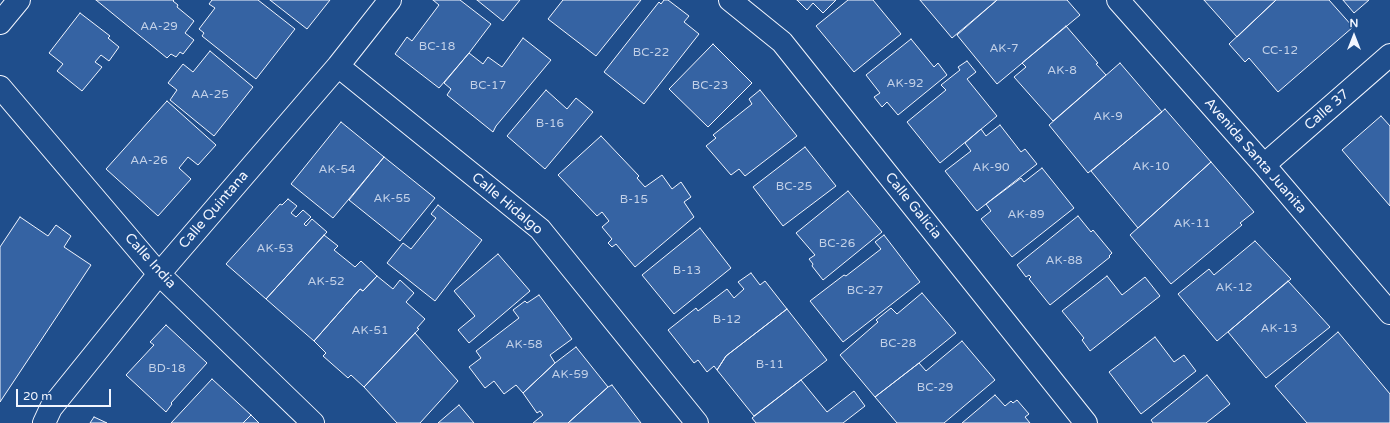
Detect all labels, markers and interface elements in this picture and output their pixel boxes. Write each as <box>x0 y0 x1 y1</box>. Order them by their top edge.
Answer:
north arrow <box>1334 16 1374 56</box>
text: N <box>1350 17 1358 30</box>
house number: AA-29 <box>140 20 178 34</box>
house number: BC-18 <box>419 40 455 54</box>
house number: AK-7 <box>989 42 1019 56</box>
house number: CC-12 <box>1262 44 1298 58</box>
house number: BC-22 <box>633 46 669 60</box>
house number: AK-8 <box>1047 64 1077 78</box>
house number: AK-92 <box>887 77 923 91</box>
house number: BC-17 <box>470 79 506 93</box>
house number: BC-23 <box>692 79 728 93</box>
street label: Calle 37 <box>1301 86 1353 134</box>
house number: AA-25 <box>191 88 229 102</box>
street label: Avenida Santa Juanita <box>1200 95 1310 217</box>
house number: AK-9 <box>1093 110 1123 124</box>
house number: B-16 <box>536 117 564 131</box>
house number: AA-26 <box>130 154 168 168</box>
house number: AK-10 <box>1133 160 1169 174</box>
house number: AK-90 <box>973 161 1009 175</box>
house number: AK-54 <box>319 163 355 177</box>
street label: Calle Quintana <box>176 168 252 252</box>
street label: Calle Hidalgo <box>468 169 546 239</box>
street label: Calle Galicia <box>881 169 945 243</box>
house number: BC-25 <box>776 180 812 194</box>
house number: AK-55 <box>374 192 410 206</box>
house number: B-15 <box>620 193 648 207</box>
house number: AK-89 <box>1008 208 1044 222</box>
house number: AK-11 <box>1174 217 1210 231</box>
street label: Calle India <box>121 230 179 292</box>
house number: BC-26 <box>819 237 855 251</box>
house number: AK-53 <box>257 242 293 256</box>
house number: AK-88 <box>1046 254 1082 268</box>
house number: B-13 <box>673 264 701 278</box>
house number: AK-52 <box>308 275 344 289</box>
house number: AK-12 <box>1216 281 1252 295</box>
house number: BC-27 <box>847 284 883 298</box>
house number: B-12 <box>713 313 741 327</box>
house number: AK-13 <box>1261 322 1297 336</box>
house number: AK-51 <box>352 324 388 338</box>
house number: BC-28 <box>880 337 916 351</box>
house number: AK-58 <box>506 338 542 352</box>
house number: B-11 <box>756 358 784 372</box>
house number: BD-18 <box>148 362 186 376</box>
house number: AK-59 <box>552 368 588 382</box>
scale bar <box>18 381 113 407</box>
house number: BC-29 <box>917 381 953 395</box>
text: 20 m <box>23 389 52 403</box>

